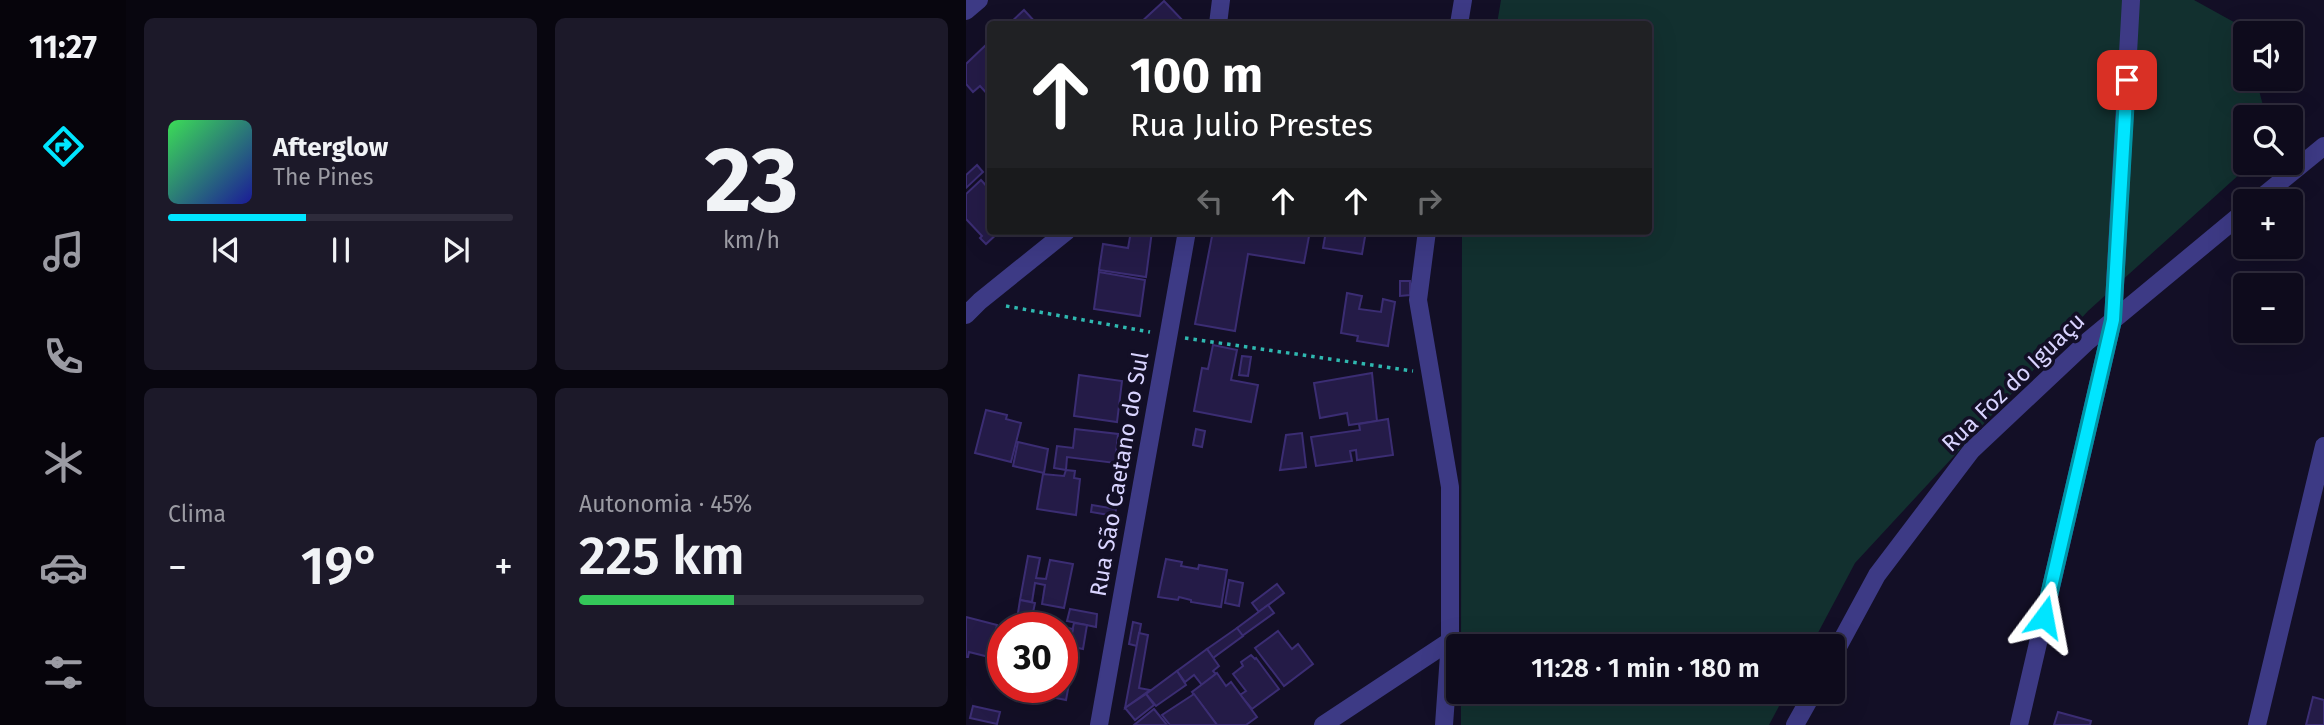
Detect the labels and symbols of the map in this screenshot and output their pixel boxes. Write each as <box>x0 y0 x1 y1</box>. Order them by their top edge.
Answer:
pin <box>2097 50 2157 110</box>
street label: Rua Foz do Iguaçu <box>1936 307 2090 457</box>
street label: Rua São Caetano do Sul <box>1084 349 1154 598</box>
position arrow <box>2007 580 2081 654</box>
speed limit sign: 30 <box>987 612 1078 703</box>

